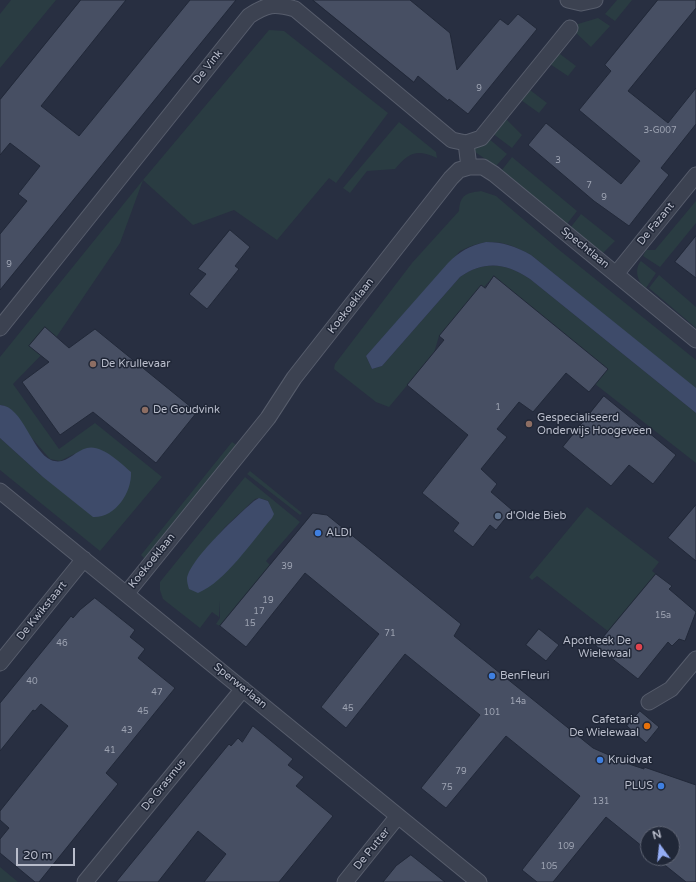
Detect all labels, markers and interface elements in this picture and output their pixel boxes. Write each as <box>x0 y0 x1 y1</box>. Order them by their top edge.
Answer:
street label: De Vink <box>190 47 226 87</box>
house number: 9 <box>476 84 482 94</box>
house number: 3-G007 <box>643 126 677 136</box>
house number: 3 <box>555 156 561 166</box>
house number: 7 <box>586 181 592 191</box>
house number: 9 <box>601 193 607 203</box>
street label: De Fazant <box>635 200 677 248</box>
street label: Spechtlaan <box>558 225 612 271</box>
house number: 9 <box>6 260 12 270</box>
street label: Koekoeklaan <box>325 276 377 336</box>
place label: De Krullevaar <box>101 357 170 371</box>
marker: De Krullevaar <box>88 359 98 369</box>
place label: De Goudvink <box>153 403 220 417</box>
house number: 1 <box>495 403 501 413</box>
marker: De Goudvink <box>140 405 150 415</box>
place label: Gespecialiseerd Onderwijs Hoogeveen <box>537 411 652 437</box>
marker: Gespecialiseerd Onderwijs Hoogeveen <box>524 419 534 429</box>
place label: d'Olde Bieb <box>506 509 566 523</box>
marker: d'Olde Bieb <box>493 511 503 521</box>
place label: ALDI <box>326 526 352 540</box>
marker: ALDI <box>313 528 323 538</box>
street label: Koekoeklaan <box>126 531 178 591</box>
house number: 39 <box>281 562 293 572</box>
street label: De Kwikstaart <box>14 579 70 643</box>
house number: 19 <box>262 596 274 606</box>
house number: 17 <box>253 607 265 617</box>
house number: 15a <box>655 611 671 621</box>
house number: 15 <box>244 619 256 629</box>
house number: 71 <box>384 629 396 639</box>
place label: Apotheek De Wielewaal <box>563 634 631 660</box>
house number: 46 <box>56 639 68 649</box>
marker: Apotheek De Wielewaal <box>634 642 644 652</box>
street label: Sperwerlaan <box>211 660 269 712</box>
place label: BenFleuri <box>500 669 550 683</box>
marker: BenFleuri <box>487 671 497 681</box>
house number: 40 <box>26 677 38 687</box>
house number: 47 <box>151 688 163 698</box>
house number: 14a <box>510 697 526 707</box>
house number: 45 <box>342 704 354 714</box>
house number: 45 <box>137 707 149 717</box>
house number: 101 <box>484 708 500 718</box>
place label: Cafetaria De Wielewaal <box>569 713 639 739</box>
marker: Cafetaria De Wielewaal <box>642 721 652 731</box>
house number: 43 <box>121 726 133 736</box>
house number: 41 <box>104 746 116 756</box>
place label: Kruidvat <box>608 753 652 767</box>
marker: Kruidvat <box>595 755 605 765</box>
street label: De Grasmus <box>139 756 189 814</box>
house number: 79 <box>455 767 467 777</box>
place label: PLUS <box>624 779 653 793</box>
marker: PLUS <box>656 781 666 791</box>
house number: 75 <box>441 783 453 793</box>
house number: 131 <box>593 797 609 807</box>
street label: De Putter <box>351 825 393 873</box>
north arrow <box>640 826 680 866</box>
text: N <box>651 827 663 842</box>
scale bar <box>18 840 77 866</box>
house number: 109 <box>558 842 574 852</box>
text: 20 m <box>23 848 52 862</box>
house number: 105 <box>541 862 557 872</box>

